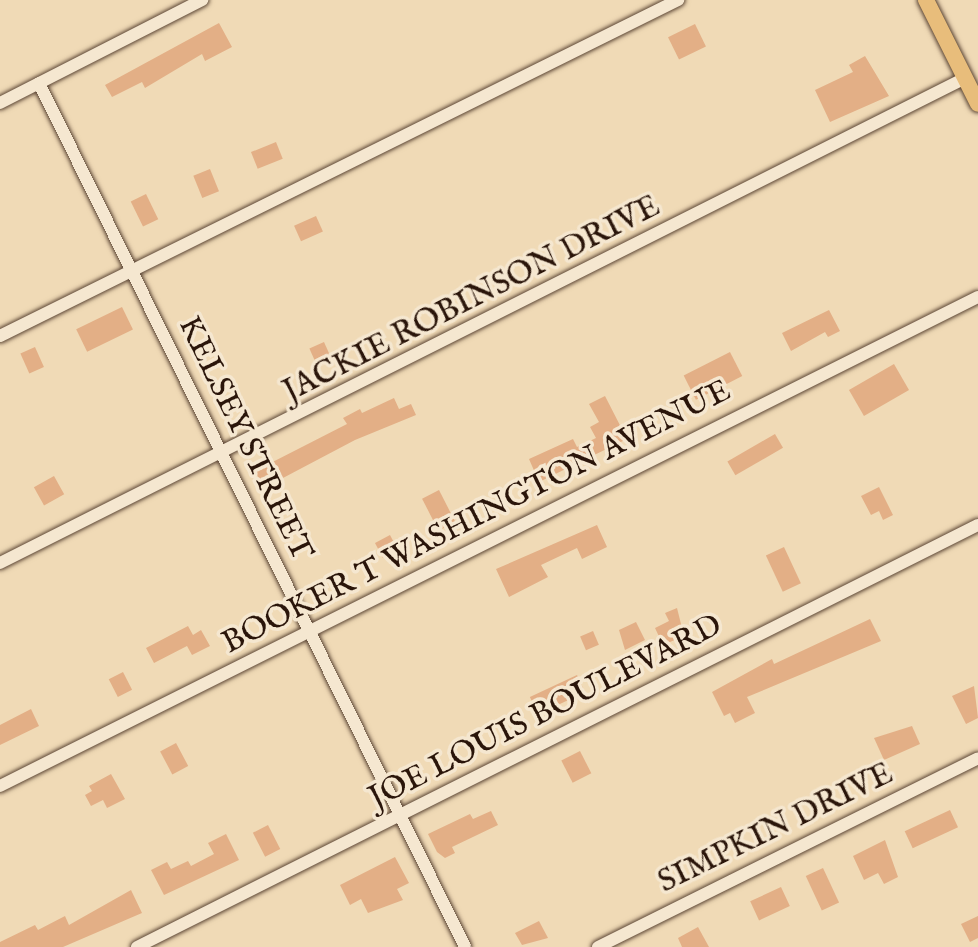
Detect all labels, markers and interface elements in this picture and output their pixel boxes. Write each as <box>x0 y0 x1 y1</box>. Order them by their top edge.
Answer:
street label: JACKIE ROBINSON DRIVE <box>277 188 667 412</box>
street label: KELSEY STREET <box>168 311 320 567</box>
street label: BOOKER T WASHINGTON AVENUE <box>216 372 738 664</box>
street label: JOE LOUIS BOULEVARD <box>363 607 729 819</box>
street label: SIMPKIN DRIVE <box>652 755 900 903</box>

